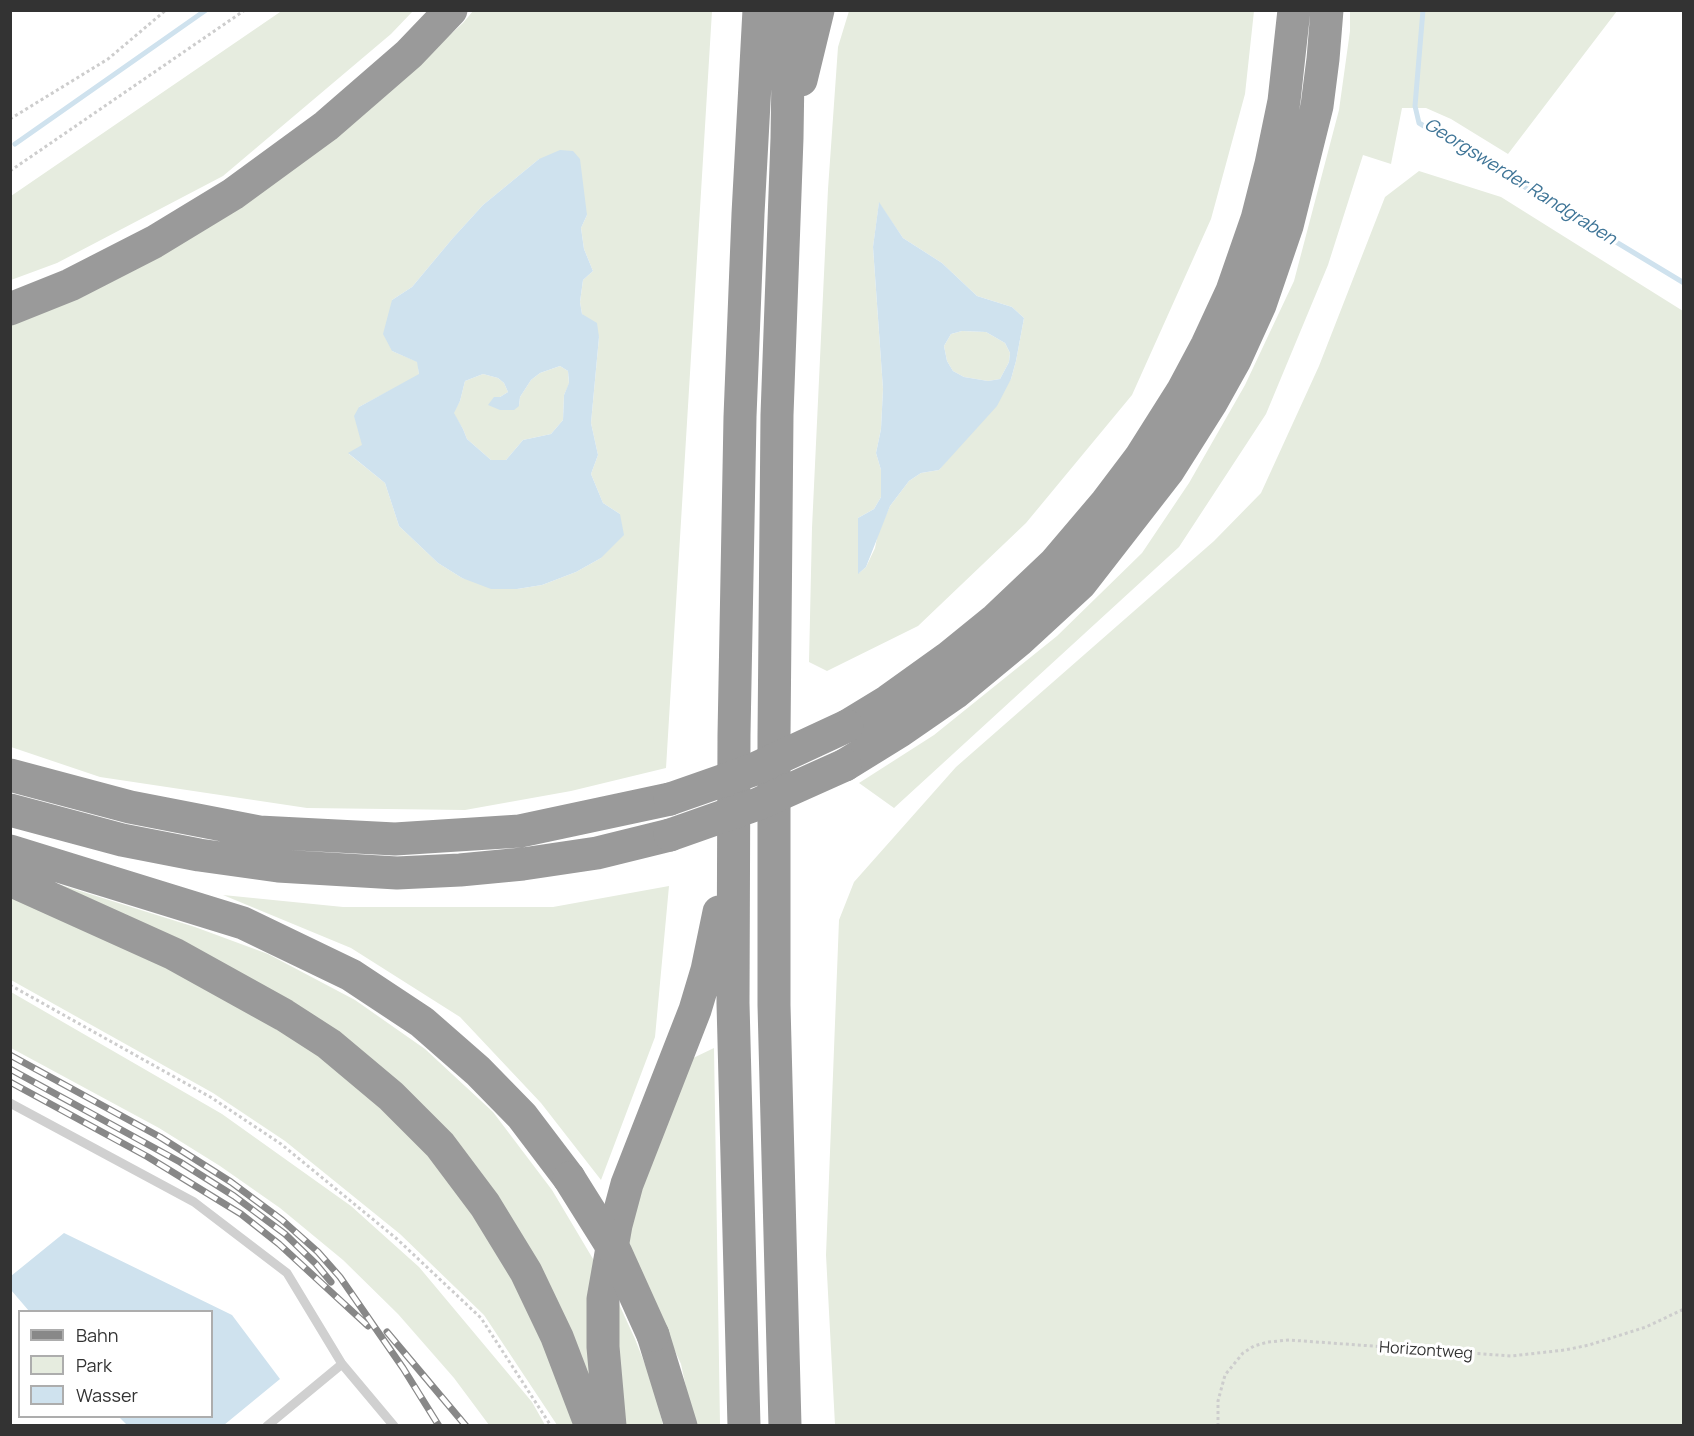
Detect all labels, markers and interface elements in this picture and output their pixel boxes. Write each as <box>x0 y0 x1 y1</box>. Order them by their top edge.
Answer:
water label: Georgswerder Randgraben <box>1420 114 1620 250</box>
legend <box>18 1310 213 1418</box>
text: Bahn <box>76 1323 118 1347</box>
street label: Horizontweg <box>1378 1338 1474 1364</box>
text: Park <box>76 1353 112 1377</box>
text: Wasser <box>76 1383 138 1407</box>

